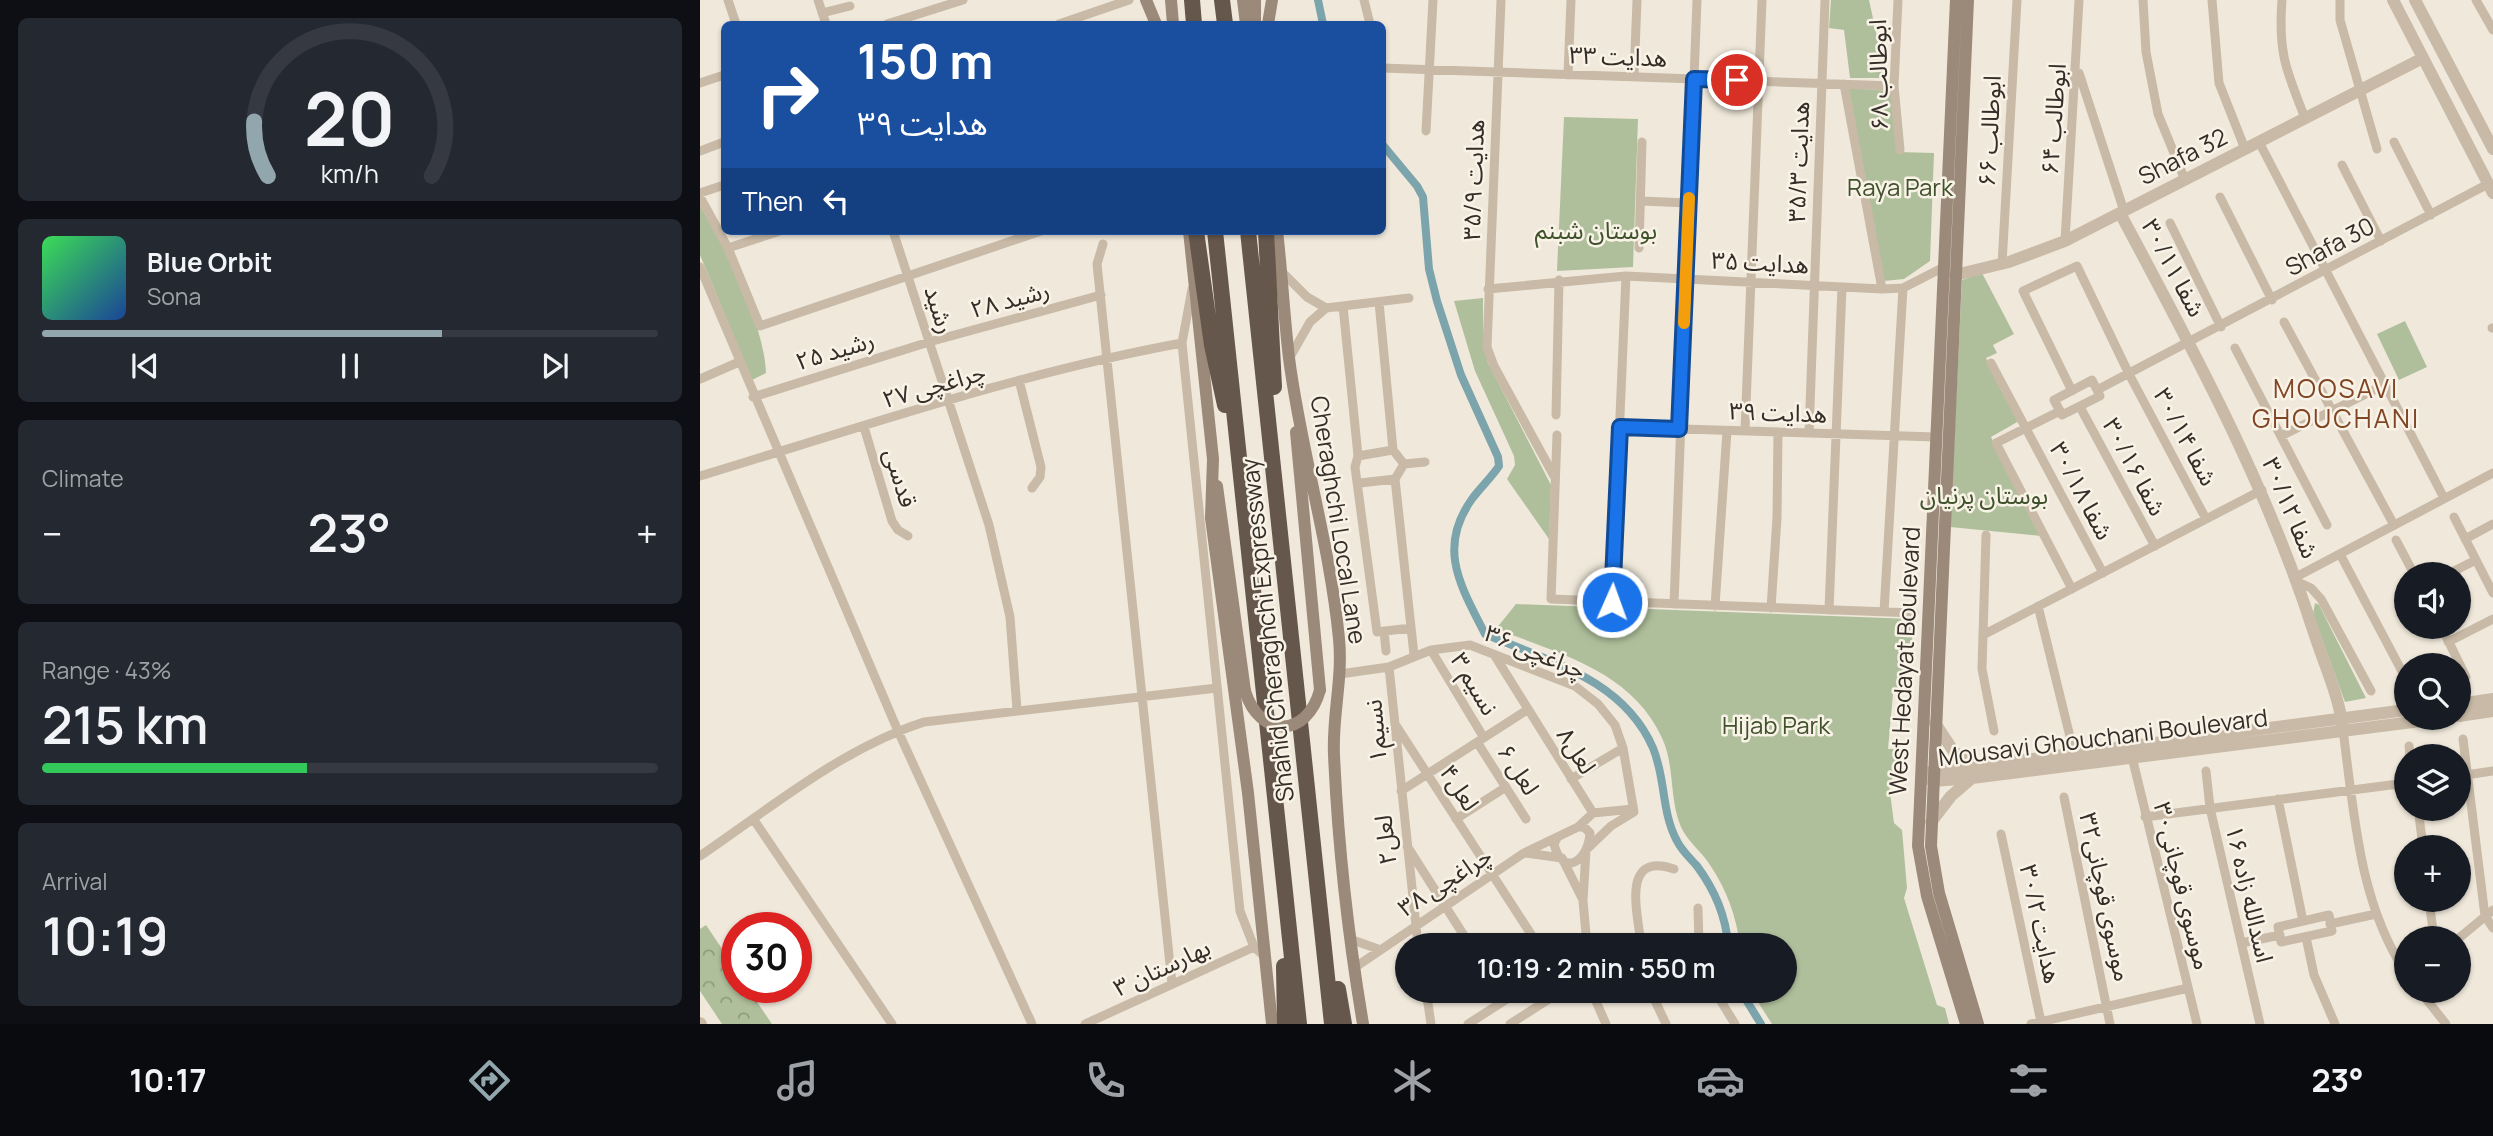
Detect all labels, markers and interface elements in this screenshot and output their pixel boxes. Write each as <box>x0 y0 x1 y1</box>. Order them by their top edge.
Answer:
street label: ابوطالب ۶۸ <box>1860 19 1895 131</box>
text: 150 m <box>857 27 993 94</box>
street label: هدایت ۳۳ <box>1569 37 1668 74</box>
icon: right <box>742 49 833 140</box>
pin <box>1707 50 1767 110</box>
icon: arrive <box>1718 61 1756 99</box>
street label: ابوطالب ۶۴ <box>2032 62 2073 176</box>
text: 20 <box>304 68 396 168</box>
street label: ابوطالب ۶۶ <box>1969 74 2008 187</box>
text: هدایت ۳۹ <box>857 101 988 145</box>
street label: هدایت ۳۵/۳ <box>1779 101 1816 223</box>
street label: هدایت ۳۵/۹ <box>1454 119 1491 241</box>
street label: Shafa 32 <box>2132 119 2232 192</box>
text: km/h <box>321 155 379 190</box>
park label: Raya Park <box>1847 170 1954 203</box>
icon: left <box>817 182 855 220</box>
text: Then <box>742 183 803 219</box>
street label: Shafa 30 <box>2279 208 2380 283</box>
street label: شفا ۳۰/۱۱ <box>2135 212 2214 322</box>
park label: بوستان شبنم <box>1535 213 1657 248</box>
street label: هدایت ۳۵ <box>1710 242 1810 281</box>
text: Blue Orbit <box>147 244 272 280</box>
street label: رشید ۲۸ <box>966 272 1053 325</box>
text: Sona <box>147 280 201 312</box>
street label: رشید <box>917 281 964 338</box>
street label: رشید ۲۵ <box>791 322 878 377</box>
icon: previous <box>126 347 164 385</box>
icon: pause <box>331 347 369 385</box>
icon: next <box>536 347 574 385</box>
street label: چراغچی ۲۷ <box>878 354 989 415</box>
district label: MOOSAVI GHOUCHANI <box>2252 370 2420 436</box>
street label: شفا ۳۰/۱۴ <box>2147 381 2226 491</box>
street label: Cheraghchi Local Lane <box>1304 393 1375 646</box>
street label: هدایت ۳۹ <box>1729 393 1828 430</box>
street label: شفا ۳۰/۱۶ <box>2096 411 2175 521</box>
street label: شفا ۳۰/۱۸ <box>2043 435 2122 545</box>
street label: قدسی <box>877 444 926 511</box>
street label: شفا ۳۰/۱۲ <box>2255 452 2327 563</box>
street label: Shahid Cheraghchi Expressway <box>1232 456 1301 804</box>
text: Climate <box>42 462 124 494</box>
park label: بوستان پرنیان <box>1920 478 2048 511</box>
text: 23° <box>307 497 391 568</box>
text: − <box>42 507 63 559</box>
text: + <box>636 507 658 559</box>
street label: West Hedayat Boulevard <box>1880 526 1927 796</box>
map controls <box>2394 562 2471 1003</box>
button: sound <box>2394 562 2471 639</box>
position arrow <box>1575 565 1649 639</box>
street label: چراغچی ۳۶ <box>1480 615 1591 686</box>
street label: نسیم ۳ <box>1442 646 1507 722</box>
button: search <box>2394 653 2471 730</box>
text: Range · 43% <box>42 654 171 686</box>
text: 215 km <box>42 689 208 760</box>
street label: نسیم۱ <box>1355 698 1396 764</box>
street label: Mousavi Ghouchani Boulevard <box>1936 700 2269 773</box>
park label: Hijab Park <box>1722 708 1831 741</box>
street label: لعل۸ <box>1550 720 1605 780</box>
street label: لعل ۶ <box>1490 737 1548 801</box>
button: layers <box>2394 744 2471 821</box>
street label: لعل۴ <box>1433 757 1488 817</box>
street label: موسوی قوچانی۳۰ <box>2147 798 2220 973</box>
street label: موسوی قوچانی۳۲ <box>2072 809 2140 984</box>
street label: لعل۲ <box>1365 814 1404 867</box>
street label: اسدالله زاده ۱۶ <box>2219 822 2282 966</box>
button: + <box>2394 835 2471 912</box>
street label: چراغچی ۳۸ <box>1391 838 1498 924</box>
street label: هدایت ۳۰/۲ <box>2013 861 2070 986</box>
text: Arrival <box>42 865 108 897</box>
text: 10:19 <box>42 900 169 971</box>
speed limit sign: 30 <box>721 912 812 1003</box>
button: − <box>2394 926 2471 1003</box>
street label: بهارستان ۳ <box>1108 930 1215 1003</box>
text: 10:19 · 2 min · 550 m <box>1477 950 1715 986</box>
icon: directions <box>465 1056 514 1105</box>
icon: music <box>773 1056 822 1105</box>
icon: phone <box>1081 1056 1130 1105</box>
icon: climate <box>1388 1056 1437 1105</box>
icon: car <box>1696 1056 1745 1105</box>
icon: filters <box>2004 1056 2053 1105</box>
text: 10:17 <box>129 1058 206 1102</box>
text: 23° <box>2312 1058 2364 1102</box>

